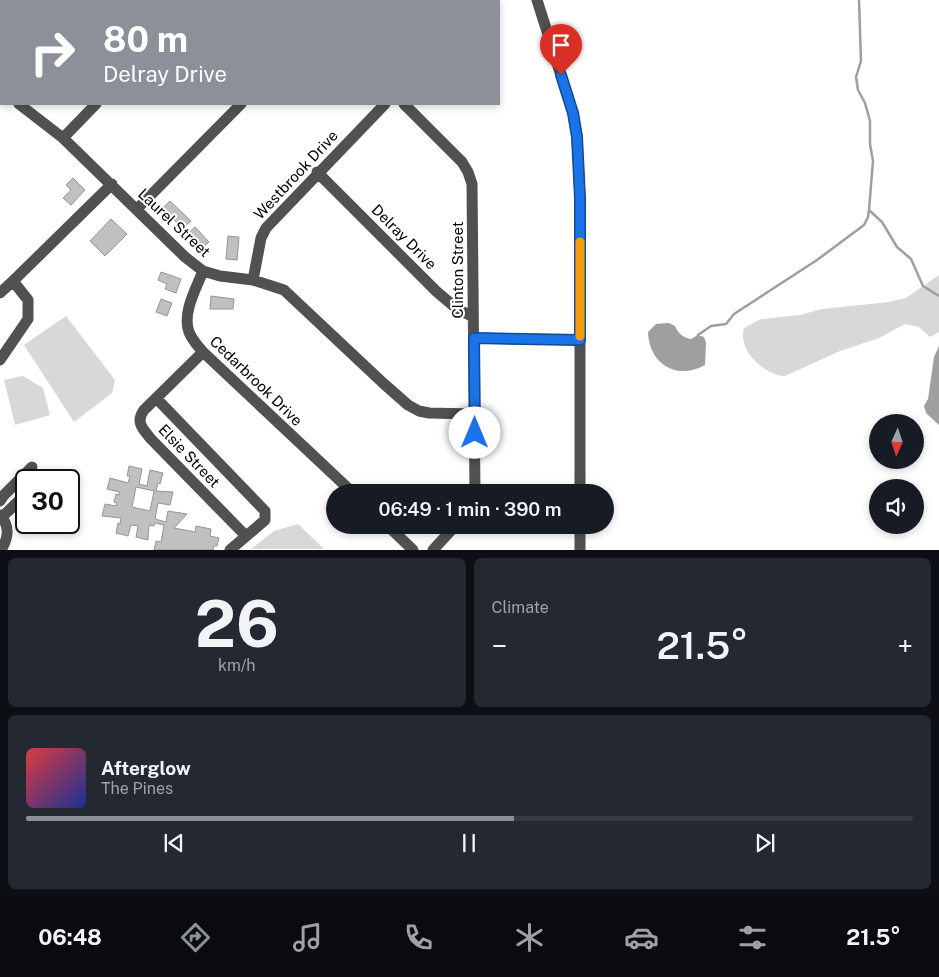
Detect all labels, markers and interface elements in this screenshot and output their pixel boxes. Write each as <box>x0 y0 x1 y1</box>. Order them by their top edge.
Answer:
text: 80 m <box>103 19 188 60</box>
icon: right <box>20 20 85 85</box>
pin <box>540 24 582 75</box>
icon: arrive <box>547 31 575 59</box>
text: Delray Drive <box>103 61 227 87</box>
street label: Westbrook Drive <box>250 127 341 222</box>
street label: Laurel Street <box>135 185 214 260</box>
street label: Delray Drive <box>368 201 440 273</box>
street label: Clinton Street <box>449 221 466 319</box>
street label: Cedarbrook Drive <box>207 332 306 429</box>
position arrow <box>448 406 500 458</box>
north arrow <box>869 414 924 469</box>
map controls <box>869 414 924 534</box>
street label: Elsie Street <box>155 421 224 491</box>
speed limit sign: 30 <box>15 469 80 534</box>
button: sound <box>869 479 924 534</box>
text: 06:49 · 1 min · 390 m <box>379 498 561 520</box>
text: 26 <box>195 585 279 662</box>
text: Climate <box>492 598 549 617</box>
text: 21.5° <box>656 623 748 668</box>
text: − <box>492 629 507 662</box>
text: + <box>897 629 913 662</box>
text: km/h <box>218 656 256 675</box>
text: Afterglow <box>101 757 191 779</box>
text: The Pines <box>101 779 173 798</box>
icon: previous <box>160 829 188 857</box>
icon: pause <box>455 829 483 857</box>
icon: next <box>751 829 779 857</box>
icon: directions <box>178 920 213 955</box>
icon: music <box>290 920 325 955</box>
icon: phone <box>401 920 436 955</box>
icon: climate <box>512 920 547 955</box>
icon: car <box>624 920 659 955</box>
icon: filters <box>735 920 770 955</box>
text: 06:48 <box>38 924 102 950</box>
text: 21.5° <box>846 924 901 950</box>

